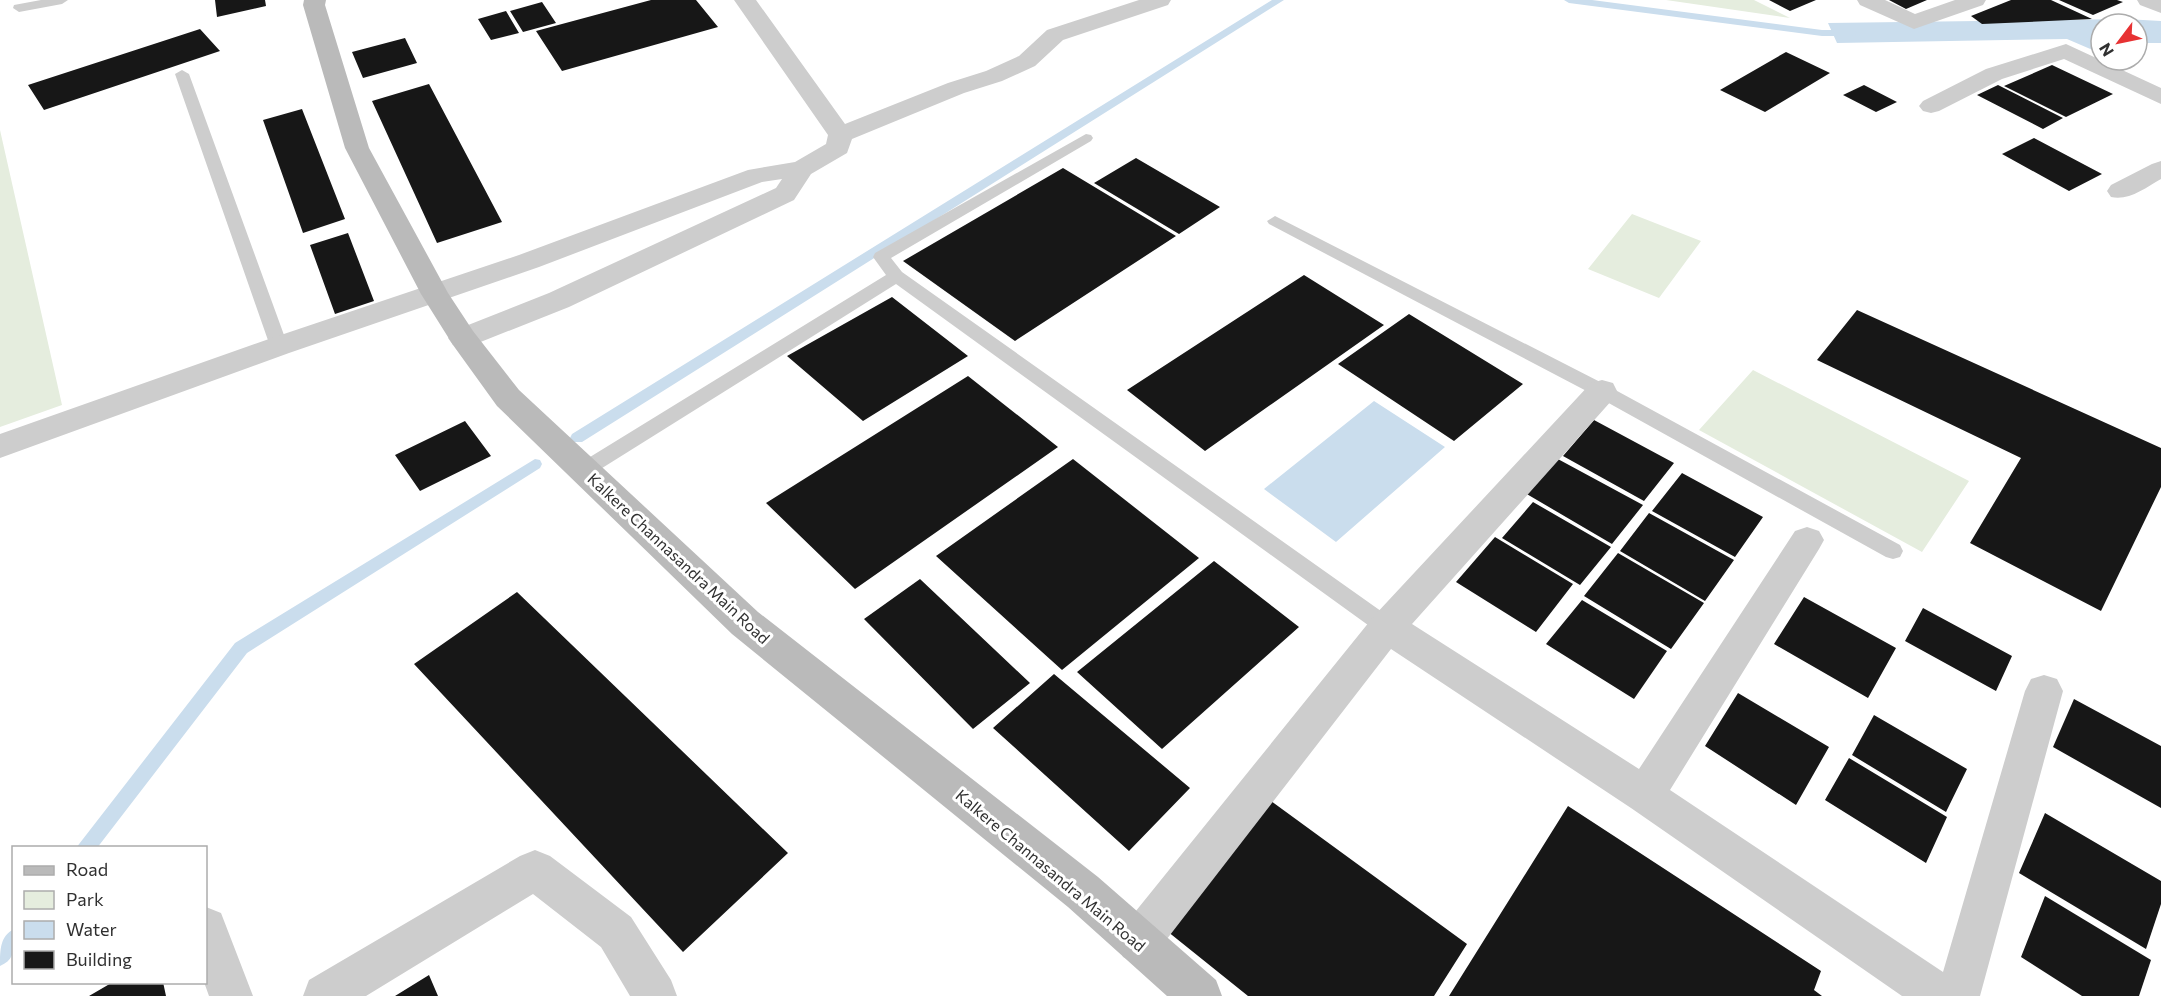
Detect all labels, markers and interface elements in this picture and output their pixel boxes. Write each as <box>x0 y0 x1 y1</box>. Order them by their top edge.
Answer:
north arrow <box>2089 12 2149 72</box>
text: N <box>2095 40 2117 60</box>
street label: Kalkere Channasandra Main Road <box>584 469 774 647</box>
street label: Kalkere Channasandra Main Road <box>952 785 1150 955</box>
legend <box>12 846 207 984</box>
text: Road <box>66 858 108 880</box>
text: Park <box>66 888 104 910</box>
text: Water <box>66 918 117 940</box>
text: Building <box>66 948 132 970</box>

